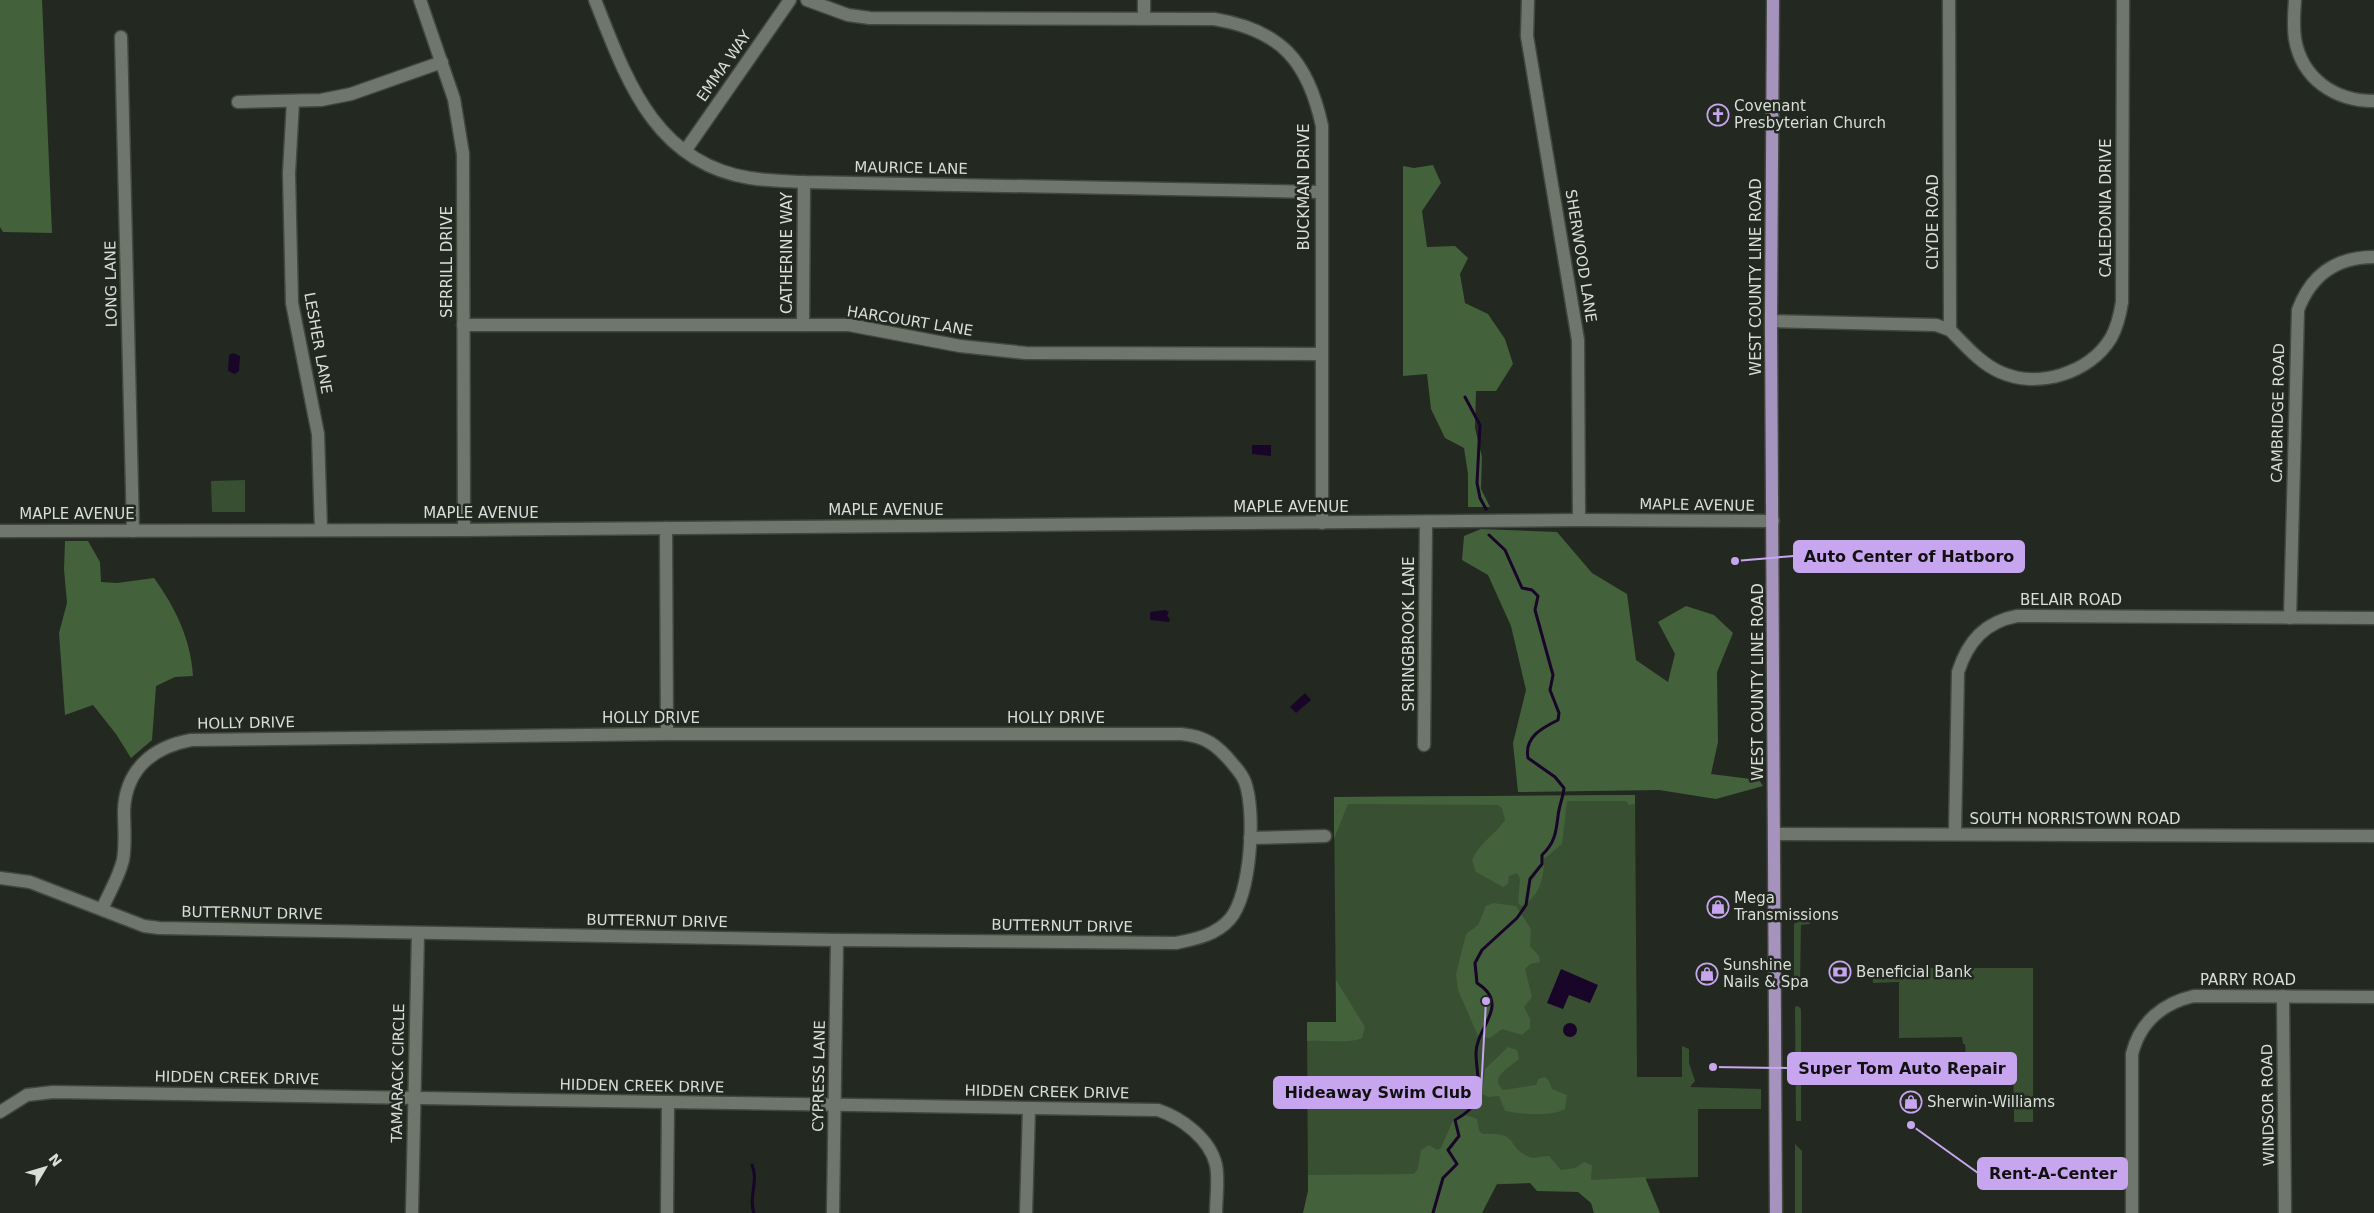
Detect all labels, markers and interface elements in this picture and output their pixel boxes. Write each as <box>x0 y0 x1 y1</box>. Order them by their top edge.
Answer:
street label: EMMA WAY <box>693 26 756 105</box>
place label: Covenant Presbyterian Church <box>1734 97 1886 132</box>
church icon: Covenant Presbyterian Church <box>1706 103 1730 127</box>
street label: BUCKMAN DRIVE <box>1295 124 1313 250</box>
street label: CALEDONIA DRIVE <box>2097 139 2115 277</box>
street label: MAURICE LANE <box>854 158 968 178</box>
street label: CLYDE ROAD <box>1924 174 1942 270</box>
street label: WEST COUNTY LINE ROAD <box>1747 178 1765 376</box>
street label: SHERWOOD LANE <box>1562 188 1600 324</box>
street label: CATHERINE WAY <box>778 191 796 314</box>
street label: SERRILL DRIVE <box>438 206 456 318</box>
street label: LONG LANE <box>101 240 121 328</box>
street label: LESHER LANE <box>300 291 336 395</box>
street label: HARCOURT LANE <box>846 302 974 340</box>
street label: CAMBRIDGE ROAD <box>2268 343 2288 483</box>
street label: MAPLE AVENUE <box>1639 495 1755 515</box>
street label: MAPLE AVENUE <box>1233 498 1349 516</box>
street label: MAPLE AVENUE <box>828 501 944 519</box>
street label: MAPLE AVENUE <box>423 504 539 522</box>
street label: MAPLE AVENUE <box>19 505 135 523</box>
callout: Auto Center of Hatboro <box>1794 541 2024 572</box>
text: Auto Center of Hatboro <box>1804 547 2014 566</box>
street label: SPRINGBROOK LANE <box>1400 557 1418 711</box>
street label: WEST COUNTY LINE ROAD <box>1749 583 1767 781</box>
street label: BELAIR ROAD <box>2020 591 2122 609</box>
street label: HOLLY DRIVE <box>602 709 700 727</box>
street label: HOLLY DRIVE <box>1007 709 1105 727</box>
street label: HOLLY DRIVE <box>197 713 295 733</box>
street label: SOUTH NORRISTOWN ROAD <box>1970 810 2180 828</box>
place label: Mega Transmissions <box>1733 889 1839 924</box>
shop icon: Mega Transmissions <box>1706 895 1730 919</box>
street label: BUTTERNUT DRIVE <box>181 903 323 923</box>
street label: BUTTERNUT DRIVE <box>586 911 728 931</box>
street label: BUTTERNUT DRIVE <box>991 916 1133 936</box>
place label: Sunshine Nails & Spa <box>1723 956 1809 991</box>
bank icon: Beneficial Bank <box>1828 960 1852 984</box>
shop icon: Sunshine Nails & Spa <box>1695 962 1719 986</box>
place label: Beneficial Bank <box>1856 963 1972 981</box>
street label: PARRY ROAD <box>2200 971 2296 989</box>
street label: TAMARACK CIRCLE <box>388 1003 408 1144</box>
street label: CYPRESS LANE <box>809 1020 829 1132</box>
street label: WINDSOR ROAD <box>2258 1044 2278 1166</box>
callout: Super Tom Auto Repair <box>1788 1053 2016 1084</box>
text: Super Tom Auto Repair <box>1798 1059 2006 1078</box>
street label: HIDDEN CREEK DRIVE <box>154 1068 320 1088</box>
street label: HIDDEN CREEK DRIVE <box>559 1076 725 1096</box>
callout: Hideaway Swim Club <box>1274 1077 1481 1108</box>
street label: HIDDEN CREEK DRIVE <box>964 1082 1130 1102</box>
text: Hideaway Swim Club <box>1284 1083 1472 1102</box>
shop icon: Sherwin-Williams <box>1899 1090 1923 1114</box>
place label: Sherwin-Williams <box>1927 1093 2055 1111</box>
north arrow <box>20 1143 70 1193</box>
text: N <box>45 1150 65 1170</box>
callout: Rent-A-Center <box>1978 1158 2127 1189</box>
text: Rent-A-Center <box>1989 1164 2117 1183</box>

